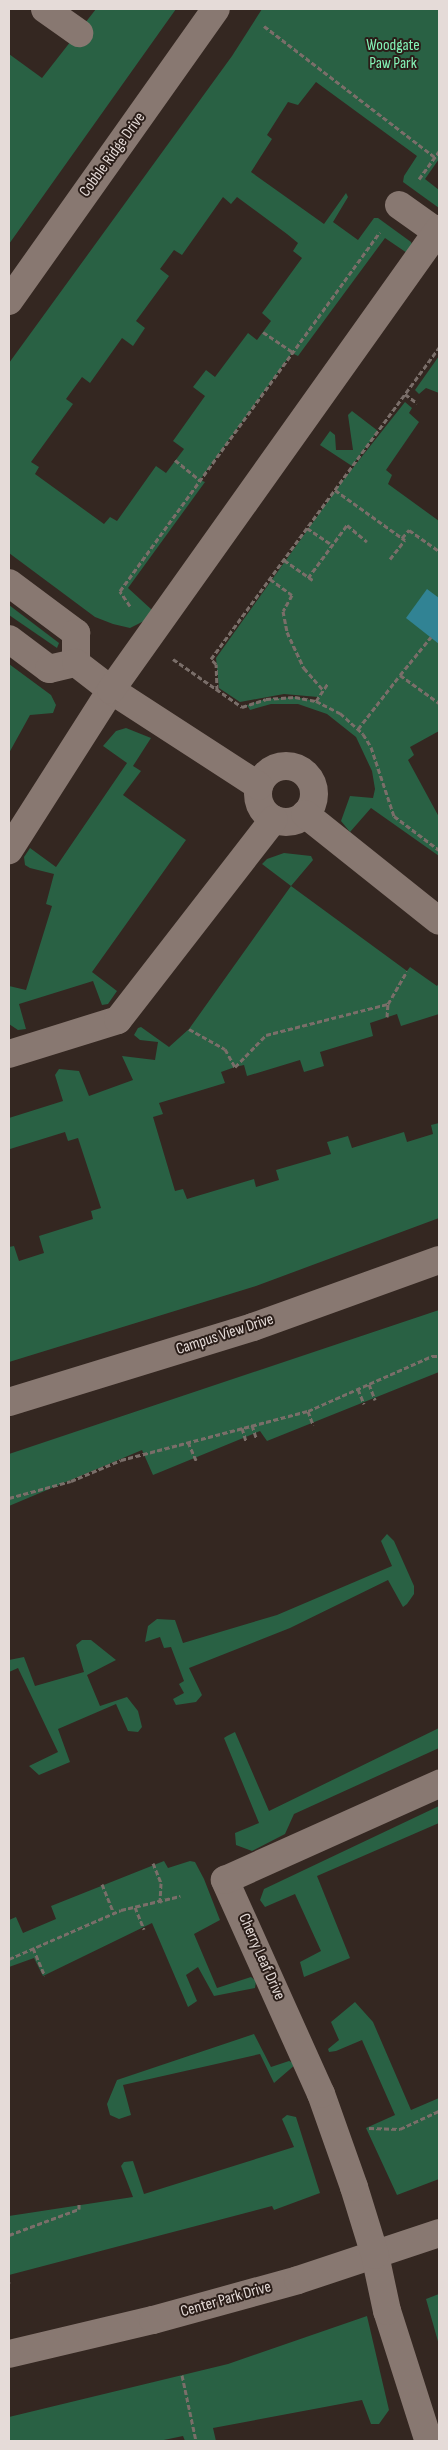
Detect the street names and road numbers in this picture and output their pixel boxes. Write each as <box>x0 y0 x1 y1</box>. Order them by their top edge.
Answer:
street label: Cobble Ridge Drive <box>76 109 150 201</box>
street label: Campus View Drive <box>174 1310 276 1360</box>
street label: Cherry Leaf Drive <box>233 1911 289 2003</box>
street label: Center Park Drive <box>179 2278 273 2322</box>

